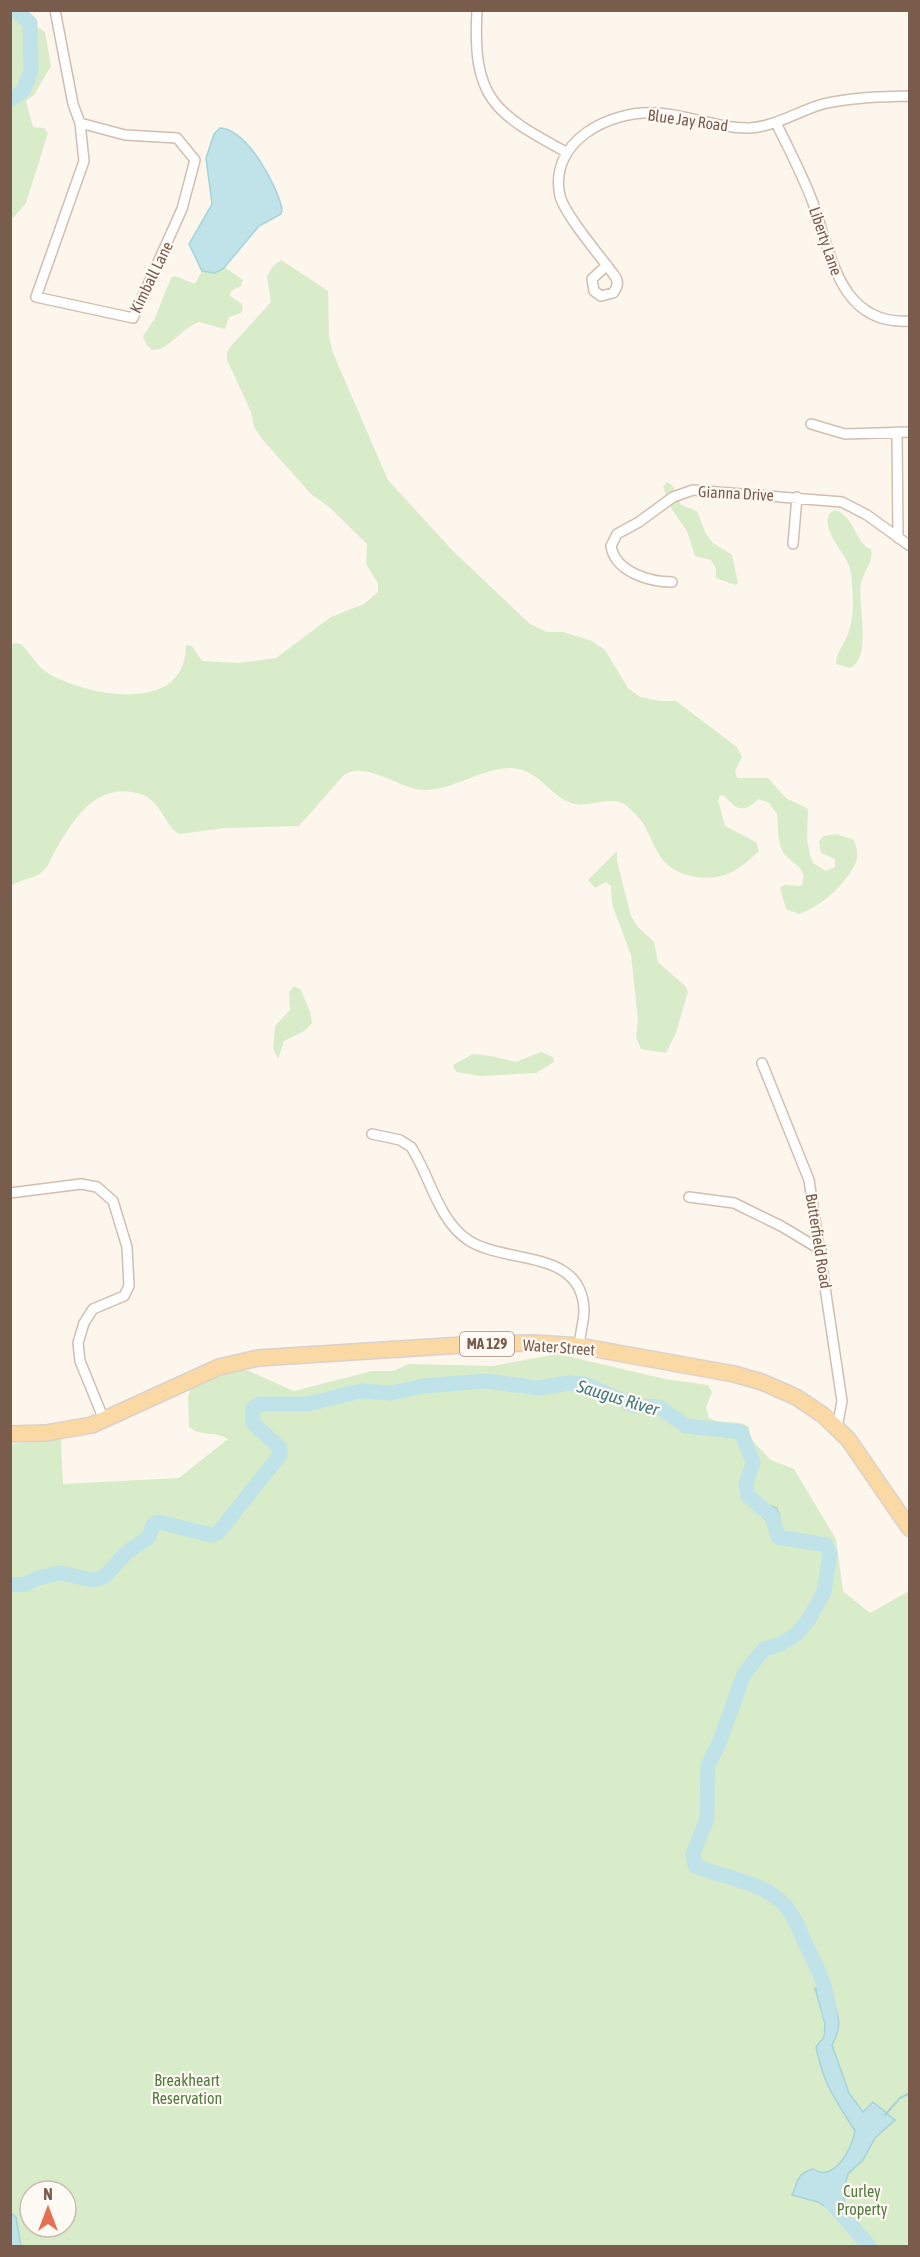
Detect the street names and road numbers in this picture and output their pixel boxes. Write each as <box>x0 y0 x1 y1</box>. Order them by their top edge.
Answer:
street label: Blue Jay Road <box>647 105 729 136</box>
street label: Liberty Lane <box>805 204 846 278</box>
street label: Kimball Lane <box>126 238 176 316</box>
street label: Gianna Drive <box>698 482 774 504</box>
street label: Butterfield Road <box>803 1192 835 1290</box>
road number: MA 129 <box>460 1332 514 1356</box>
street label: Water Street <box>522 1336 596 1359</box>

